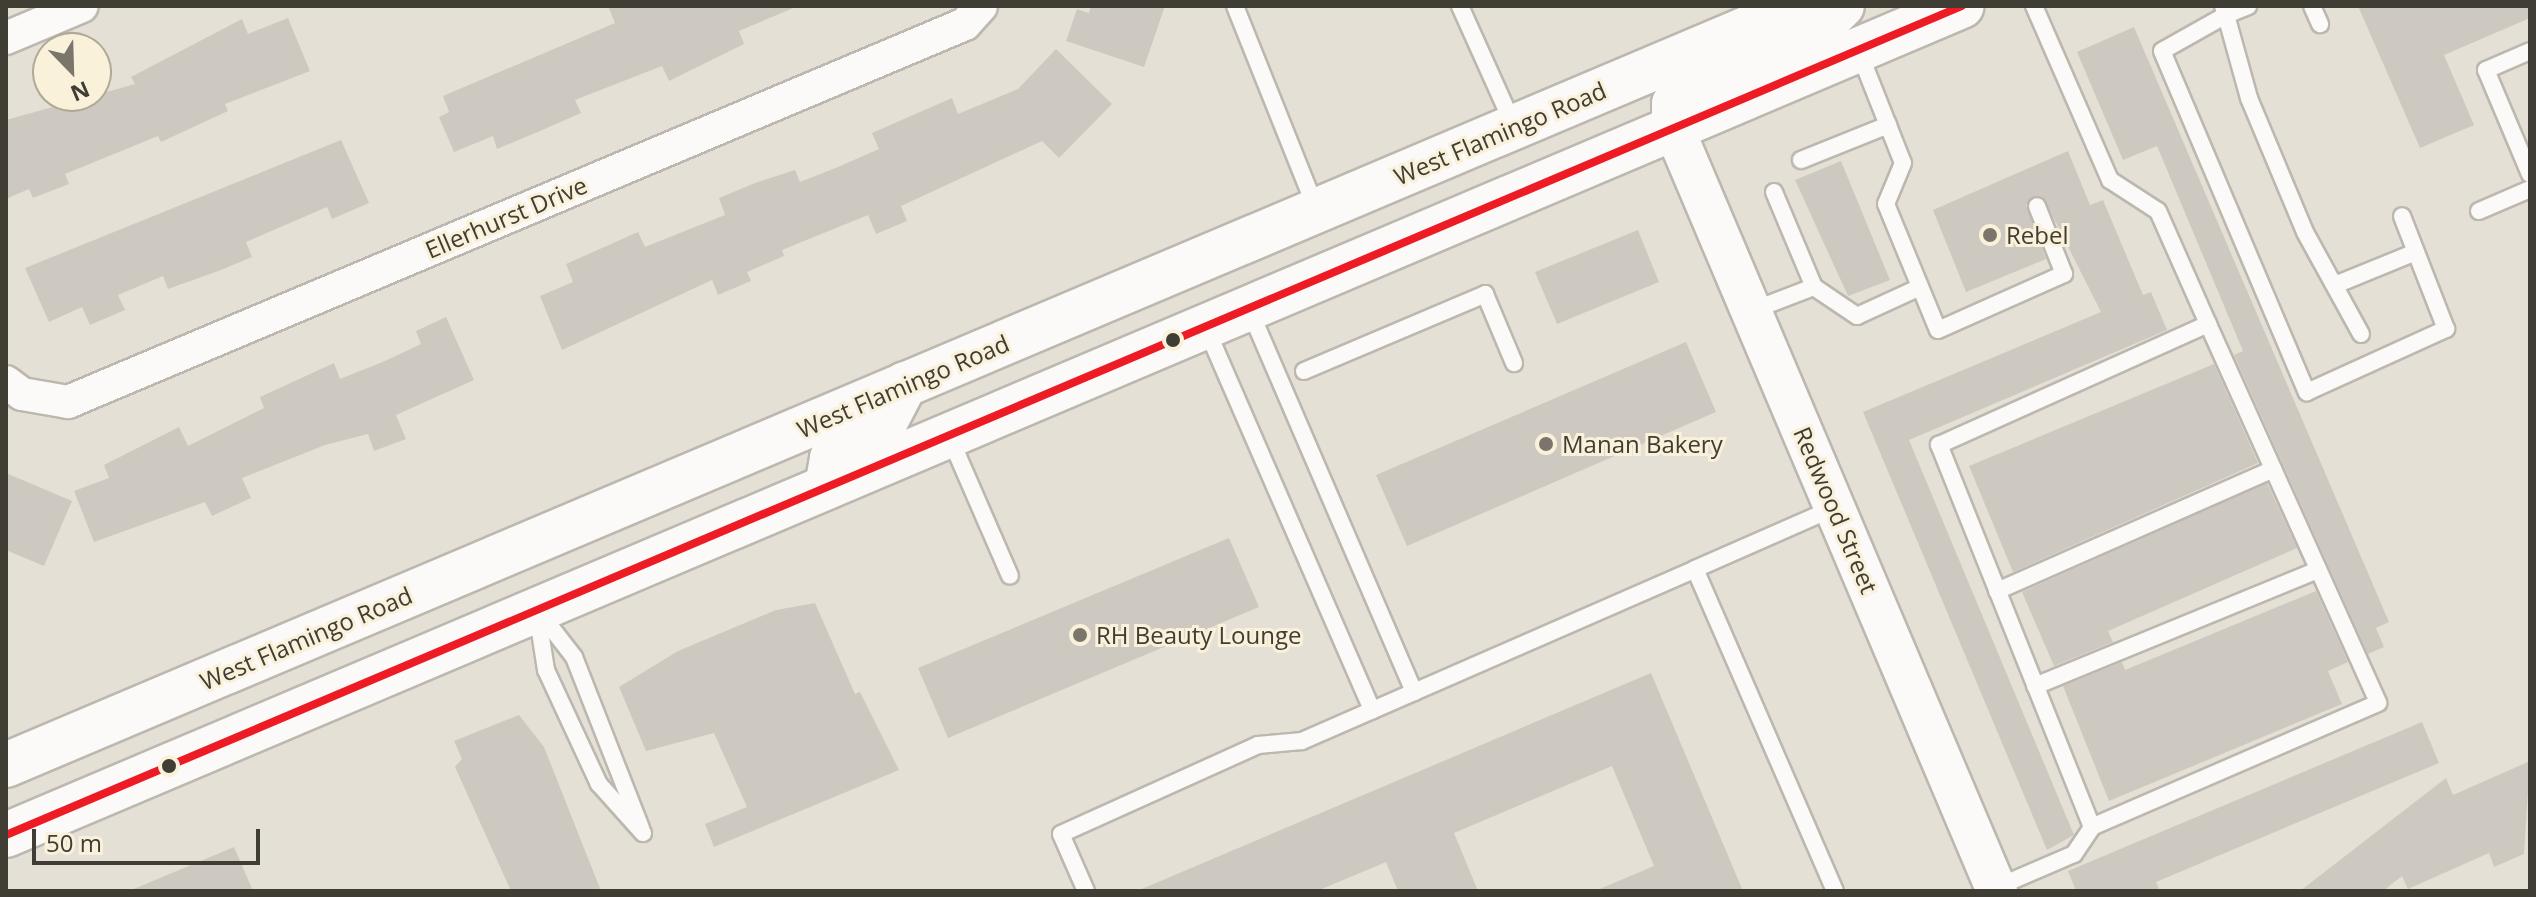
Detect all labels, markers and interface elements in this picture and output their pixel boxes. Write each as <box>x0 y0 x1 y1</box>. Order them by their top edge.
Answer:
north arrow <box>32 32 112 112</box>
text: N <box>67 75 95 110</box>
street label: West Flamingo Road <box>1390 75 1610 191</box>
street label: Ellerhurst Drive <box>421 170 591 264</box>
place label: Rebel <box>2006 221 2069 249</box>
marker: Rebel <box>1981 226 1999 244</box>
street label: West Flamingo Road <box>793 328 1013 444</box>
unlabelled marker <box>1165 332 1181 348</box>
street label: Redwood Street <box>1788 422 1884 598</box>
place label: Manan Bakery <box>1562 430 1723 458</box>
marker: Manan Bakery <box>1537 435 1555 453</box>
street label: West Flamingo Road <box>196 580 416 696</box>
place label: RH Beauty Lounge <box>1096 621 1302 649</box>
marker: RH Beauty Lounge <box>1071 626 1089 644</box>
unlabelled marker <box>161 758 177 774</box>
scale bar <box>36 813 264 863</box>
text: 50 m <box>46 826 102 859</box>

